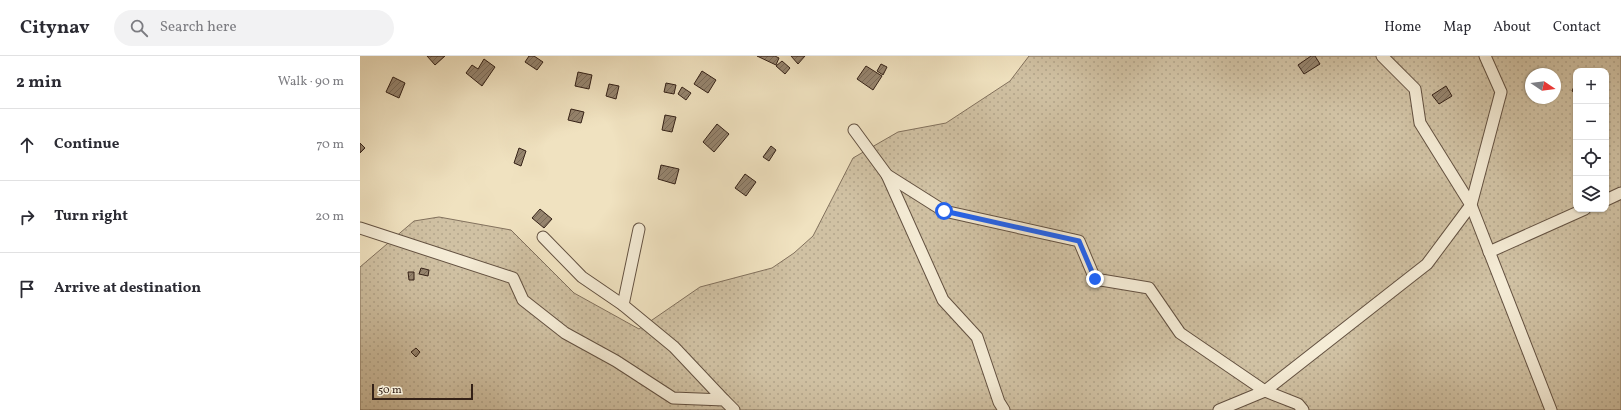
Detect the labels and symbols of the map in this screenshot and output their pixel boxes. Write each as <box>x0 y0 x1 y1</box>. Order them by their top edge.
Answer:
north arrow <box>1525 68 1561 104</box>
route start <box>935 202 953 220</box>
route end <box>1086 270 1104 288</box>
scale bar <box>372 382 473 401</box>

